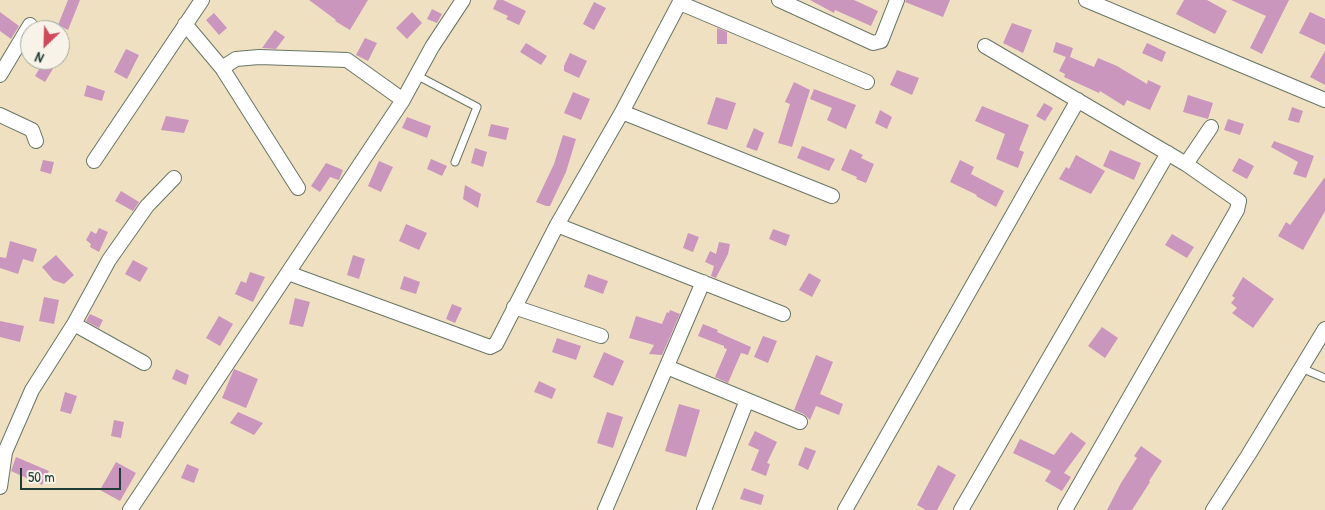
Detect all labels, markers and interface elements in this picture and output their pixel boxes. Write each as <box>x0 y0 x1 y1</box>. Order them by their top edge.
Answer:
north arrow <box>20 20 70 70</box>
text: N <box>32 48 46 68</box>
scale bar <box>22 458 124 490</box>
text: 50 m <box>28 466 55 487</box>

